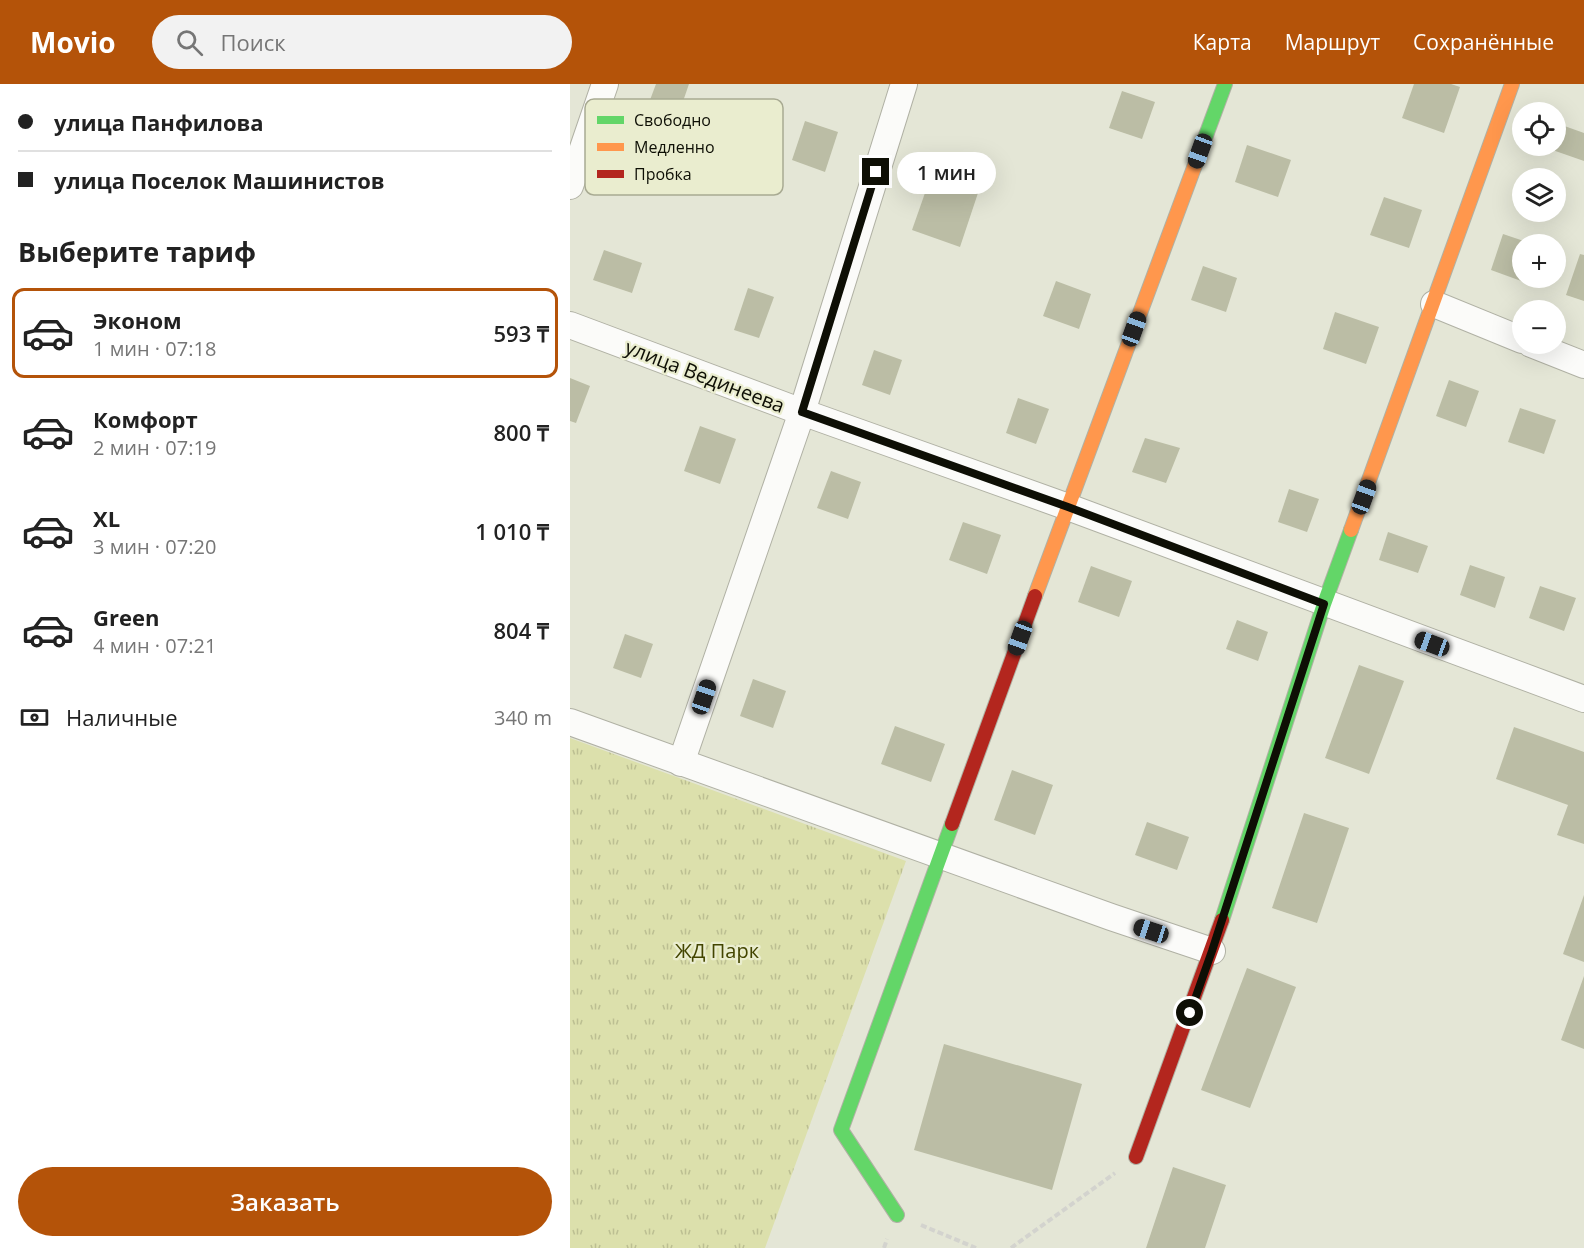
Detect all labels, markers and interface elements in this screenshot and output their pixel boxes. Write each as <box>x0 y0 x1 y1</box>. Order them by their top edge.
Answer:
search box <box>152 15 572 69</box>
text: Movio <box>30 23 116 61</box>
icon: search <box>173 26 206 59</box>
text: Поиск <box>221 27 286 57</box>
text: Карта <box>1193 28 1252 56</box>
text: Маршрут <box>1285 28 1380 56</box>
text: Сохранённые <box>1413 28 1554 56</box>
legend <box>585 99 783 195</box>
map controls <box>1512 102 1566 354</box>
button: locate <box>1512 102 1566 156</box>
text: улица Панфилова <box>54 107 264 137</box>
text: Свободно <box>634 109 711 131</box>
car <box>1185 131 1215 171</box>
text: Медленно <box>634 136 715 158</box>
callout: 1 мин <box>897 151 996 193</box>
route end <box>862 158 889 185</box>
text: 1 мин <box>917 159 976 186</box>
text: Пробка <box>634 163 692 185</box>
text: улица Поселок Машинистов <box>54 165 385 195</box>
button: layers <box>1512 168 1566 222</box>
text: Выберите тариф <box>18 233 256 270</box>
button: + <box>1512 234 1566 288</box>
button: − <box>1512 300 1566 354</box>
text: Эконом <box>93 305 182 335</box>
icon: car <box>21 306 75 360</box>
car <box>1119 309 1149 349</box>
text: 593 ₸ <box>494 318 549 348</box>
street label: улица Вединеева <box>621 333 789 419</box>
text: 1 мин · 07:18 <box>93 335 216 362</box>
text: Комфорт <box>93 404 198 434</box>
icon: car <box>21 405 75 459</box>
text: 800 ₸ <box>494 417 549 447</box>
text: 2 мин · 07:19 <box>93 434 216 461</box>
car <box>1349 477 1379 517</box>
text: XL <box>93 503 120 533</box>
icon: car <box>21 504 75 558</box>
text: 1 010 ₸ <box>475 516 549 546</box>
text: 3 мин · 07:20 <box>93 533 216 560</box>
text: Green <box>93 602 159 632</box>
icon: car <box>21 603 75 657</box>
text: 804 ₸ <box>494 615 549 645</box>
car <box>1005 618 1035 658</box>
car <box>1412 629 1452 659</box>
text: 4 мин · 07:21 <box>93 632 216 659</box>
car <box>690 677 718 717</box>
icon: cash <box>18 701 51 734</box>
text: Наличные <box>66 702 178 732</box>
text: 340 m <box>494 704 552 731</box>
car <box>1131 917 1171 945</box>
park label: ЖД Парк <box>675 937 760 964</box>
route start <box>1176 999 1203 1026</box>
button: Заказать <box>18 1167 552 1236</box>

